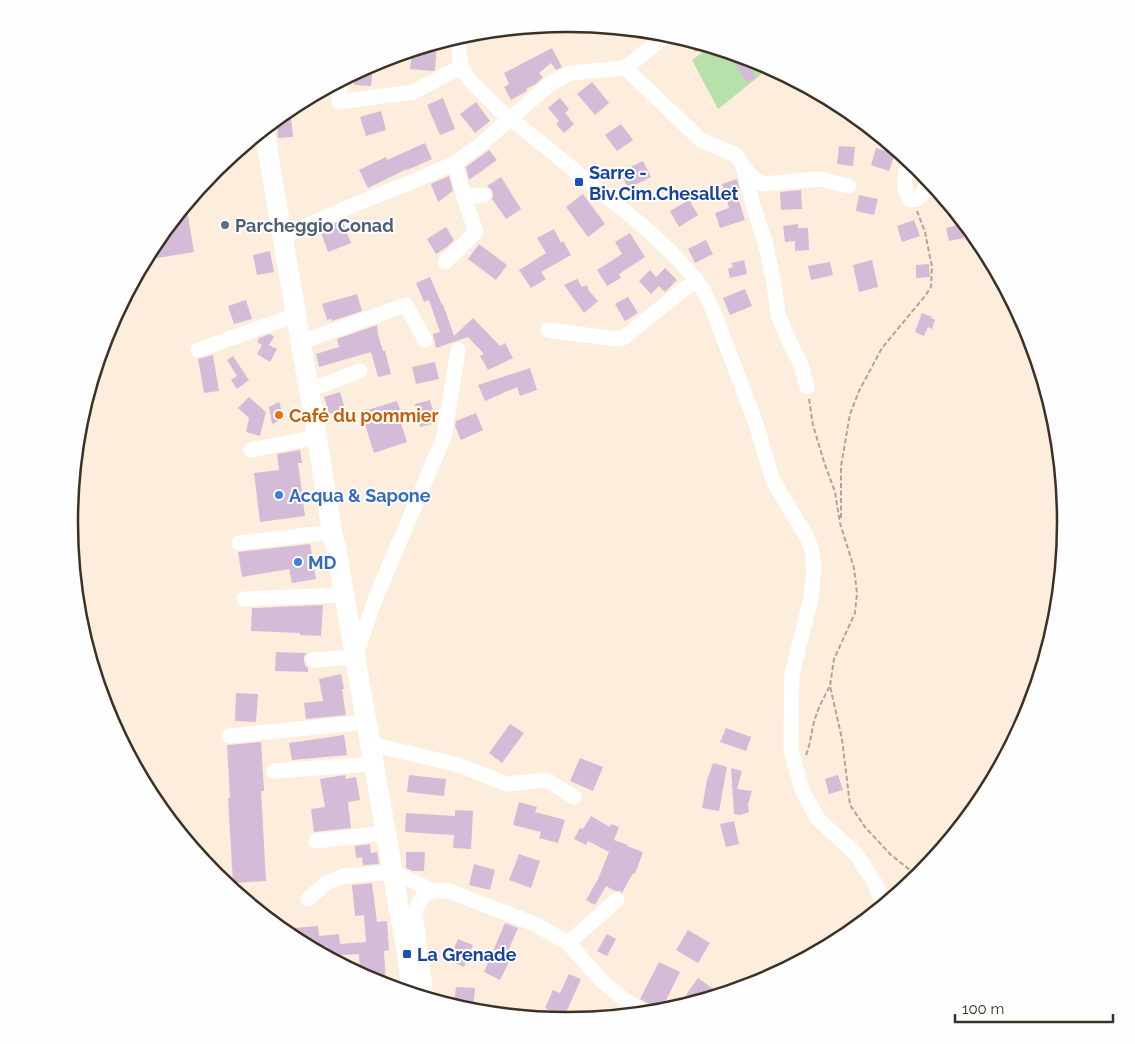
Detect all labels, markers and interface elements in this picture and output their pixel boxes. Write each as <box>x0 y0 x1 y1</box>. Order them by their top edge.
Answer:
place label: Sarre - Biv.Cim.Chesallet <box>589 162 738 204</box>
marker: Sarre - Biv.Cim.Chesallet <box>573 176 585 188</box>
place label: Parcheggio Conad <box>235 215 394 236</box>
marker: Parcheggio Conad <box>219 219 231 231</box>
place label: Café du pommier <box>289 405 439 426</box>
marker: Café du pommier <box>273 409 285 421</box>
place label: Acqua & Sapone <box>289 485 431 506</box>
marker: Acqua & Sapone <box>273 489 285 501</box>
place label: MD <box>308 552 337 573</box>
marker: MD <box>292 556 304 568</box>
place label: La Grenade <box>417 944 517 965</box>
marker: La Grenade <box>401 948 413 960</box>
scale bar <box>955 992 1112 1024</box>
text: 100 m <box>962 1000 1004 1018</box>

